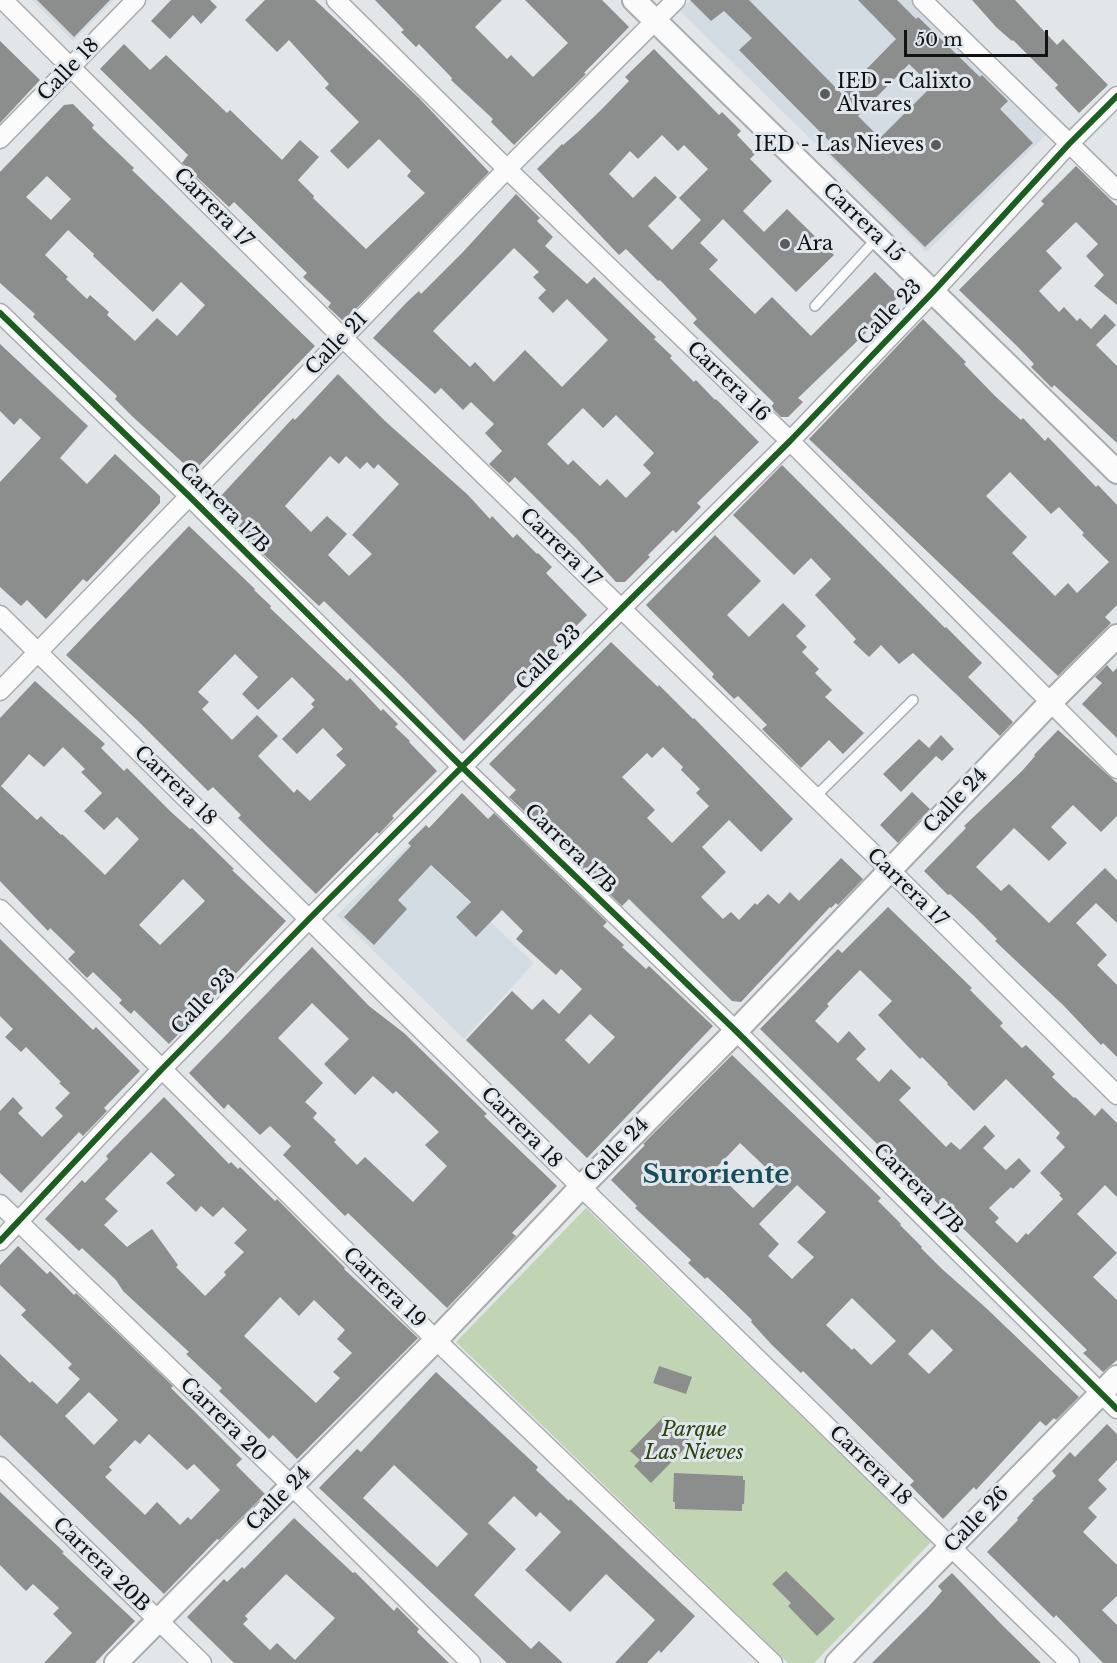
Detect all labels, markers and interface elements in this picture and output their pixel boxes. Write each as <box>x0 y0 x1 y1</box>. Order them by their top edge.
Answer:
scale bar <box>907 18 1051 56</box>
text: 50 m <box>915 29 963 51</box>
street label: Calle 18 <box>33 33 105 107</box>
place label: IED - Calixto Alvares <box>837 70 971 117</box>
marker: IED - Calixto Alvares <box>818 87 832 101</box>
place label: IED - Las Nieves <box>754 133 924 157</box>
marker: IED - Las Nieves <box>929 138 943 152</box>
street label: Carrera 17 <box>168 163 258 253</box>
street label: Carrera 15 <box>817 178 909 268</box>
place label: Ara <box>797 232 833 256</box>
marker: Ara <box>778 237 792 251</box>
street label: Calle 23 <box>853 275 927 351</box>
street label: Calle 21 <box>301 307 373 381</box>
street label: Carrera 16 <box>682 337 774 427</box>
street label: Carrera 17B <box>174 458 274 558</box>
street label: Carrera 17 <box>515 504 605 592</box>
street label: Calle 23 <box>512 621 586 695</box>
street label: Carrera 18 <box>129 741 221 831</box>
street label: Calle 24 <box>919 763 993 839</box>
street label: Carrera 17B <box>519 799 621 899</box>
street label: Carrera 17 <box>862 844 952 932</box>
street label: Calle 23 <box>167 964 241 1040</box>
street label: Carrera 18 <box>475 1082 567 1174</box>
street label: Calle 24 <box>580 1113 654 1187</box>
street label: Carrera 17B <box>868 1139 968 1239</box>
district label: Suroriente <box>642 1160 790 1192</box>
street label: Carrera 19 <box>338 1243 430 1333</box>
street label: Carrera 20 <box>175 1373 271 1467</box>
park label: Parque Las Nieves <box>644 1418 744 1465</box>
street label: Carrera 18 <box>824 1421 916 1511</box>
street label: Calle 24 <box>242 1462 316 1536</box>
street label: Calle 26 <box>940 1482 1014 1558</box>
street label: Carrera 20B <box>47 1513 155 1617</box>

